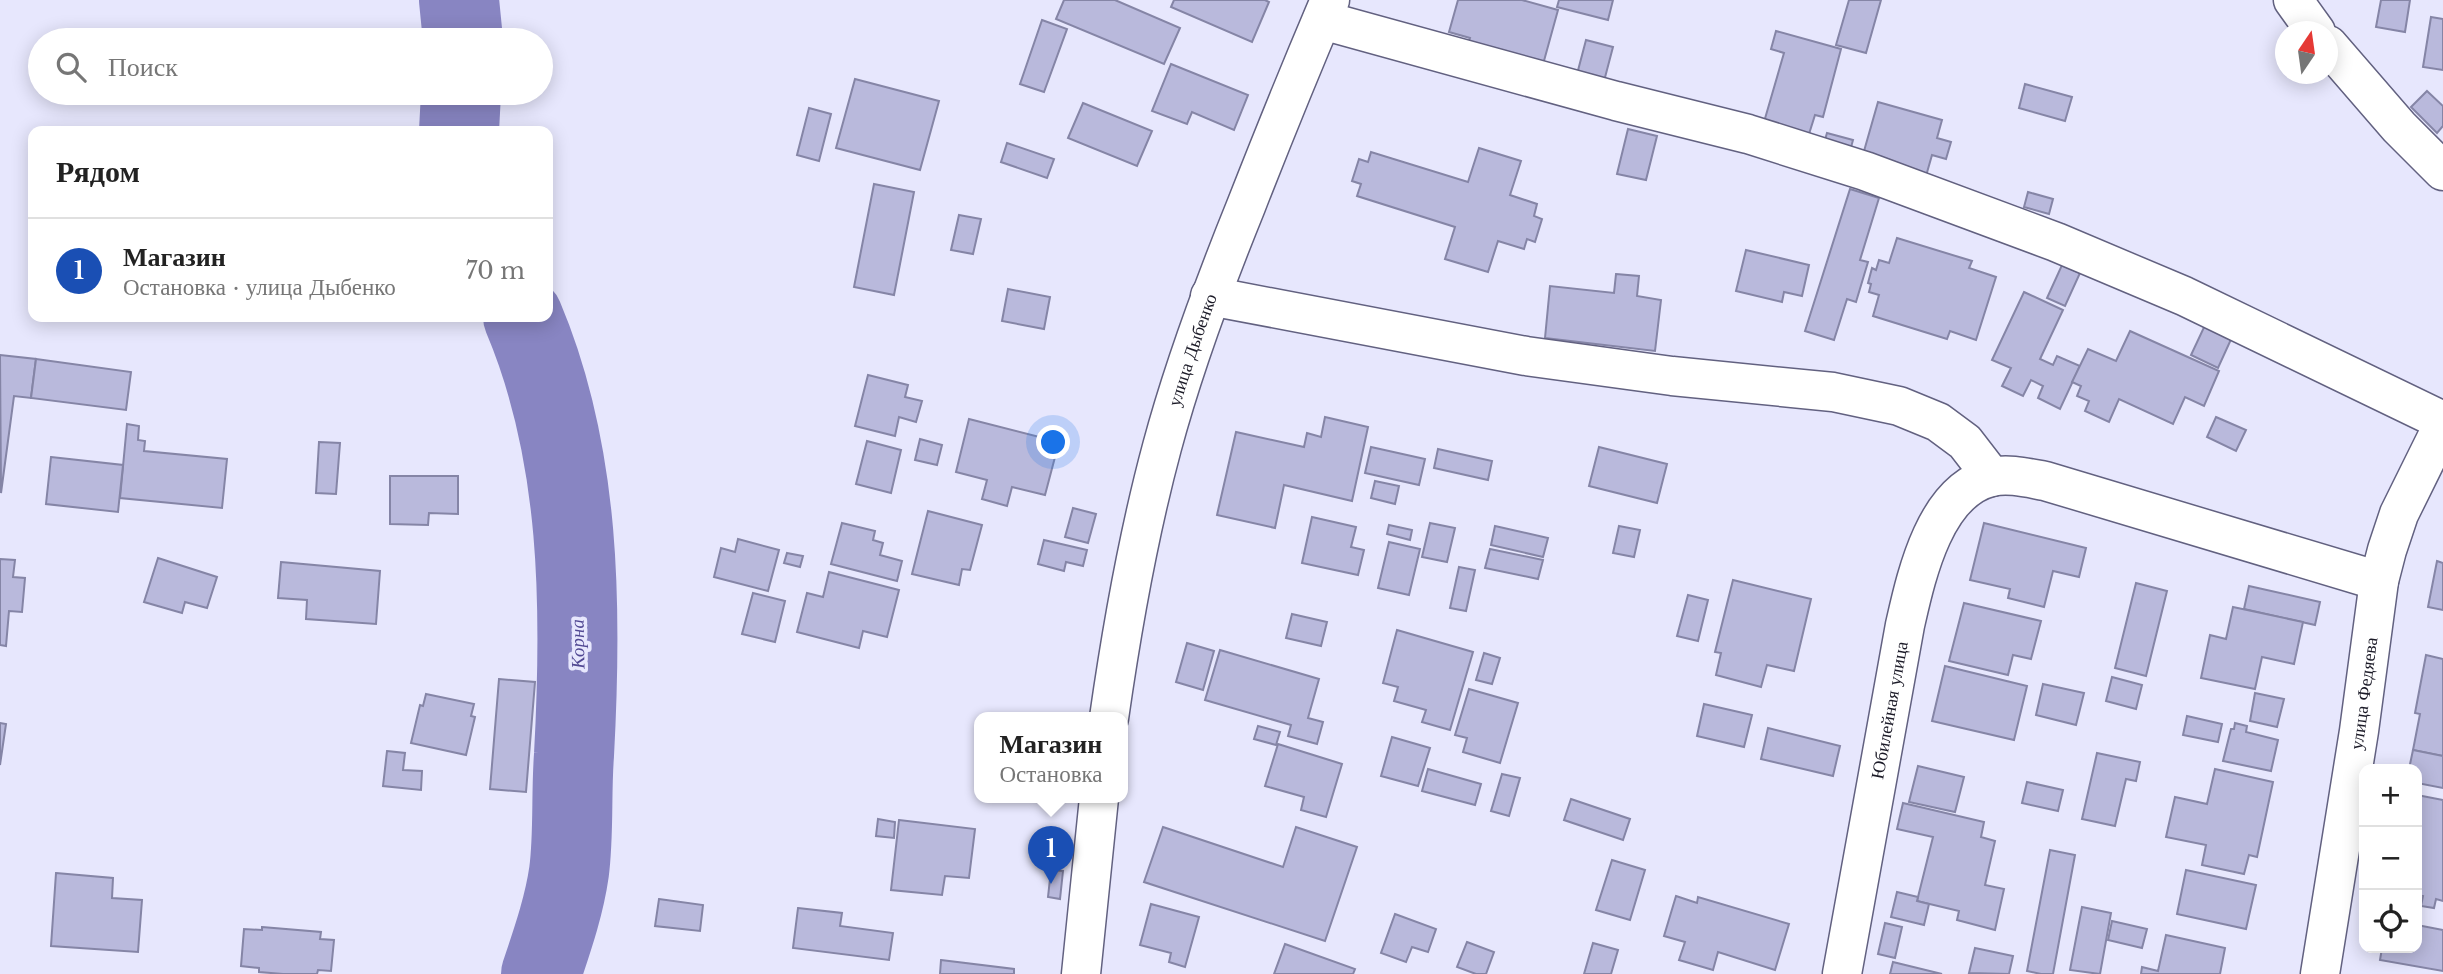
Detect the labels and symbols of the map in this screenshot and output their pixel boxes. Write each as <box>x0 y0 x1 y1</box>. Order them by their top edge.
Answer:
north arrow <box>2275 21 2338 84</box>
street label: улица Дыбенко <box>1163 291 1222 409</box>
your location <box>1036 425 1070 459</box>
water label: Корна <box>566 619 589 670</box>
street label: улица Федяева <box>2345 636 2382 751</box>
street label: Юбилейная улица <box>1866 640 1913 781</box>
pin: 1 <box>1028 826 1074 884</box>

